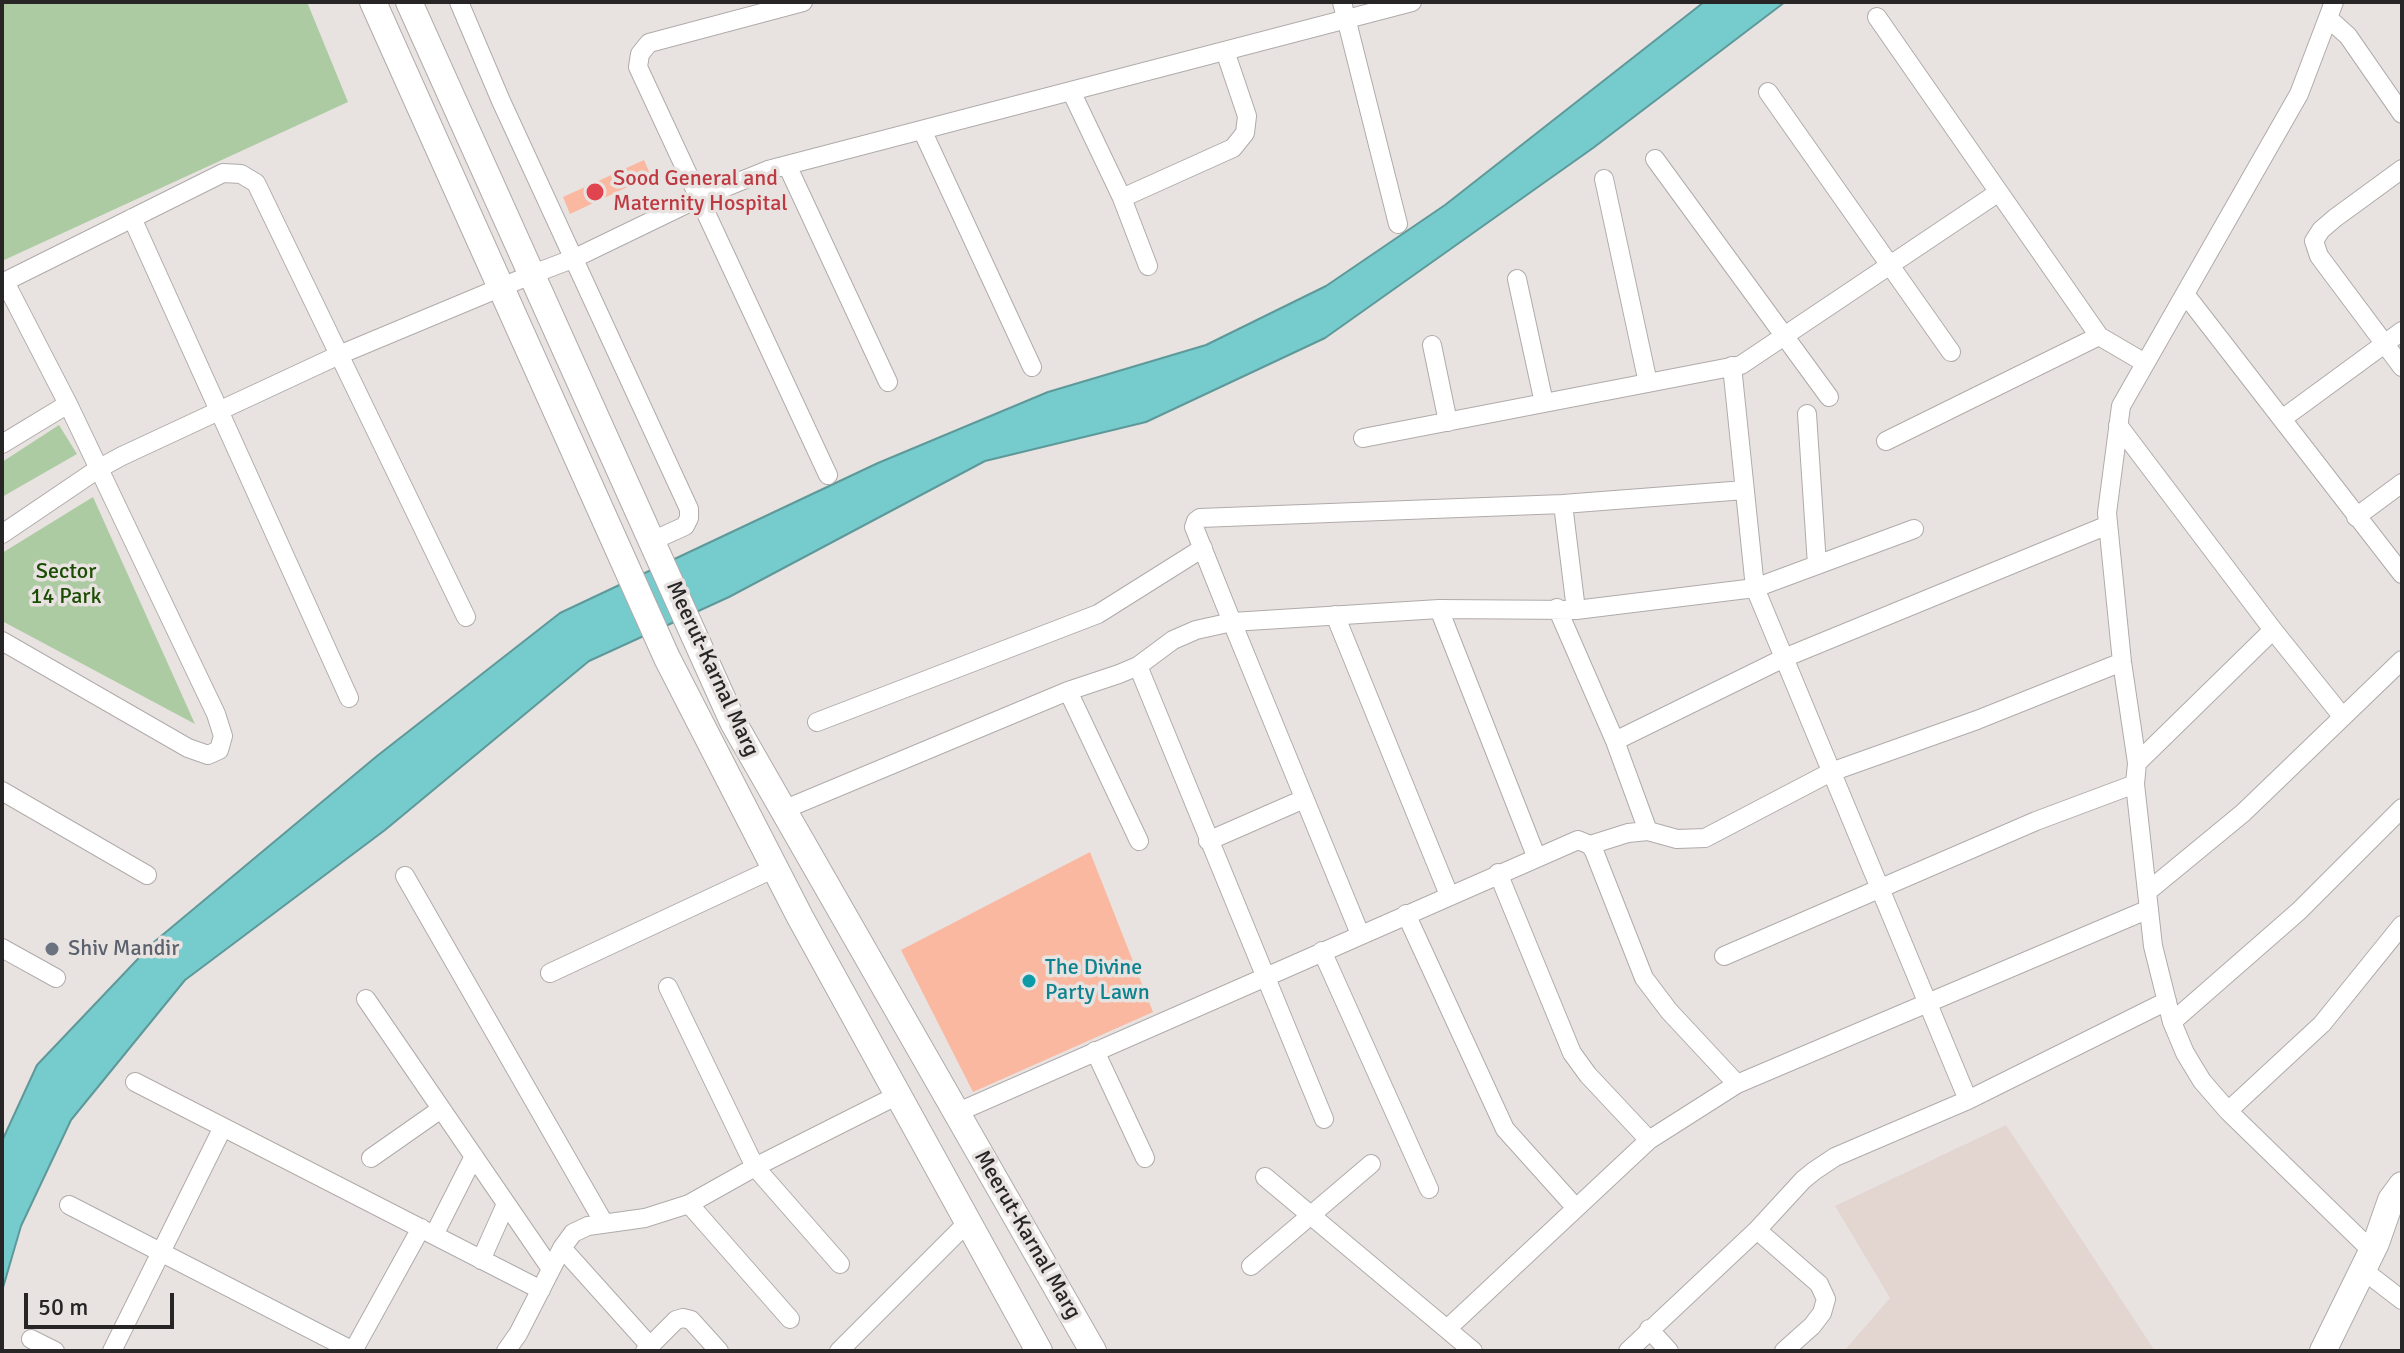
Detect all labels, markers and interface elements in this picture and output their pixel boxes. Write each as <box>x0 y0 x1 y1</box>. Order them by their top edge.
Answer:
place label: Sood General and Maternity Hospital <box>613 166 788 218</box>
marker: Sood General and Maternity Hospital <box>584 181 606 203</box>
park label: Sector 14 Park <box>31 559 101 610</box>
street label: Meerut-Karnal Marg <box>660 577 764 761</box>
place label: Shiv Mandir <box>68 936 179 962</box>
marker: Shiv Mandir <box>43 940 61 958</box>
place label: The Divine Party Lawn <box>1045 955 1150 1006</box>
marker: The Divine Party Lawn <box>1020 972 1038 990</box>
street label: Meerut-Karnal Marg <box>968 1146 1086 1324</box>
scale bar <box>28 1277 178 1327</box>
text: 50 m <box>38 1292 88 1322</box>

